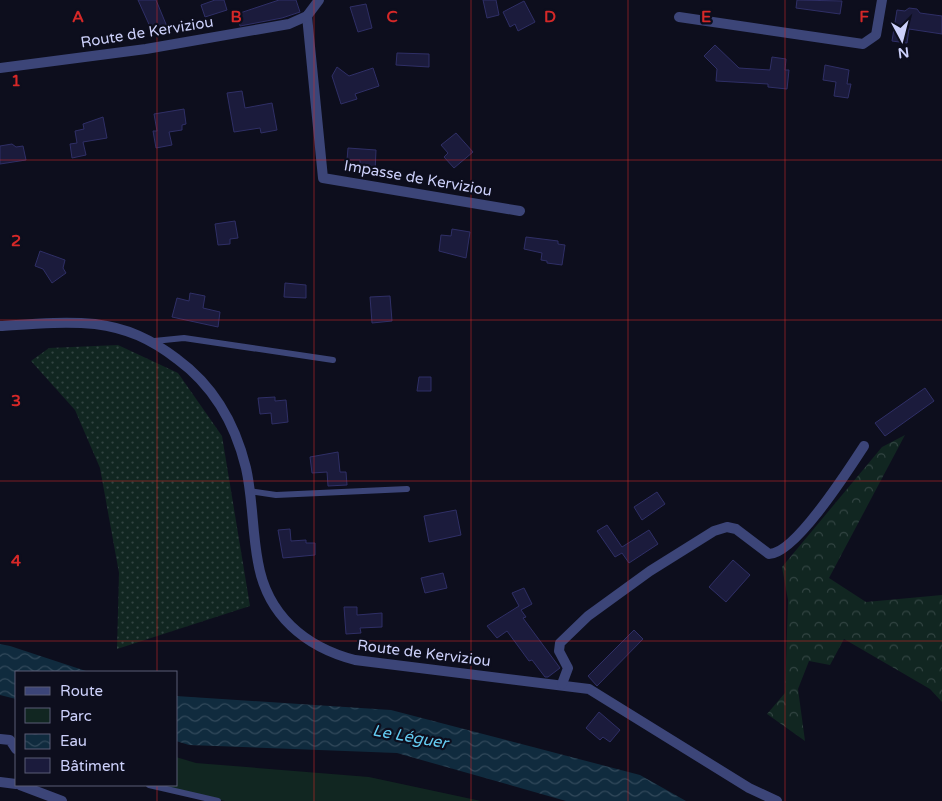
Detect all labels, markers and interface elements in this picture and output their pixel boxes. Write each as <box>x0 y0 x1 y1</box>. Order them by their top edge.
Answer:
text: A <box>72 7 84 27</box>
text: B <box>230 7 242 27</box>
text: C <box>386 7 398 27</box>
text: D <box>544 7 556 27</box>
text: E <box>701 7 711 27</box>
text: F <box>859 7 869 27</box>
street label: Route de Kerviziou <box>79 13 215 51</box>
north arrow <box>877 15 927 65</box>
text: N <box>897 43 910 62</box>
text: 1 <box>11 71 21 91</box>
street label: Impasse de Kerviziou <box>343 156 493 200</box>
text: 2 <box>11 231 21 251</box>
text: 3 <box>11 391 21 411</box>
text: 4 <box>11 551 21 571</box>
street label: Route de Kerviziou <box>356 636 492 670</box>
legend <box>15 671 178 786</box>
text: Route <box>60 682 103 700</box>
text: Parc <box>60 707 92 725</box>
water label: Le Léguer <box>371 721 451 754</box>
text: Eau <box>60 732 87 750</box>
text: Bâtiment <box>60 757 125 775</box>

